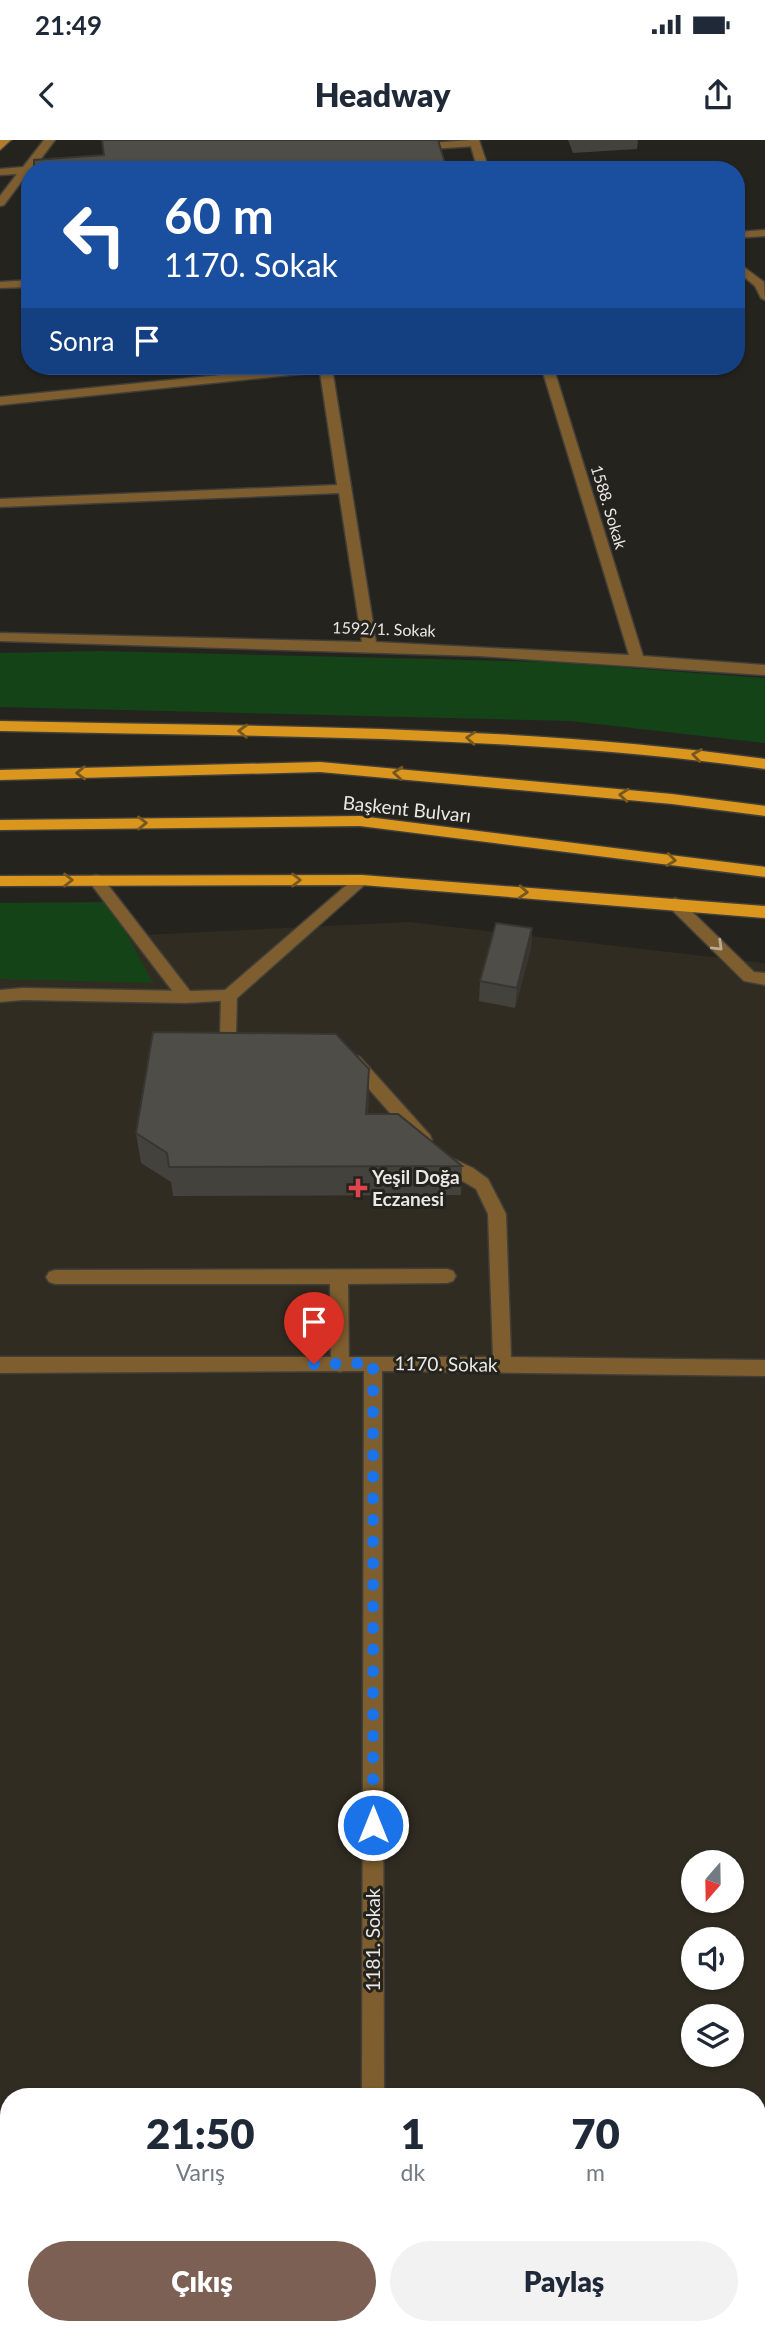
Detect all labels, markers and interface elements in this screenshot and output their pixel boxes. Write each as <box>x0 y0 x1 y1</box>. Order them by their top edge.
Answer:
text: 21:49 <box>35 9 102 41</box>
text: Headway <box>315 75 450 114</box>
icon: back <box>28 76 66 114</box>
icon: share <box>699 76 737 114</box>
text: 60 m <box>164 186 274 244</box>
icon: left <box>49 189 140 280</box>
text: 1170. Sokak <box>164 245 338 284</box>
icon: arrive <box>128 322 166 360</box>
text: Sonra <box>49 325 114 357</box>
street label: 1588. Sokak <box>588 463 632 552</box>
street label: 1592/1. Sokak <box>332 617 437 640</box>
one-way arrow <box>237 724 248 739</box>
one-way arrow <box>465 731 476 746</box>
one-way arrow <box>692 747 703 762</box>
one-way arrow <box>75 765 85 781</box>
one-way arrow <box>392 766 403 781</box>
one-way arrow <box>618 788 629 803</box>
street label: Başkent Bulvarı <box>342 790 472 827</box>
one-way arrow <box>137 815 147 831</box>
one-way arrow <box>665 852 676 867</box>
one-way arrow <box>291 872 301 888</box>
one-way arrow <box>63 873 74 888</box>
one-way arrow <box>518 884 529 899</box>
one-way arrow <box>710 937 723 950</box>
place label: Yeşil Doğa Eczanesi <box>371 1165 460 1210</box>
marker: Yeşil Doğa Eczanesi <box>350 1180 366 1196</box>
pin <box>284 1292 344 1364</box>
icon: arrive <box>295 1303 333 1341</box>
street label: 1170. Sokak <box>394 1351 498 1376</box>
position arrow <box>336 1788 410 1862</box>
north arrow <box>681 1850 744 1913</box>
map controls <box>681 1850 744 2067</box>
street label: 1181. Sokak <box>361 1888 384 1992</box>
button: sound <box>681 1927 744 1990</box>
button: layers <box>681 2004 744 2067</box>
text: 21:50 <box>146 2108 255 2158</box>
text: 1 <box>401 2108 425 2158</box>
text: 70 <box>571 2108 620 2158</box>
text: Varış <box>176 2158 225 2186</box>
text: dk <box>401 2158 425 2186</box>
text: m <box>586 2158 605 2186</box>
button: Çıkış <box>28 2241 376 2321</box>
button: Paylaş <box>390 2241 738 2321</box>

